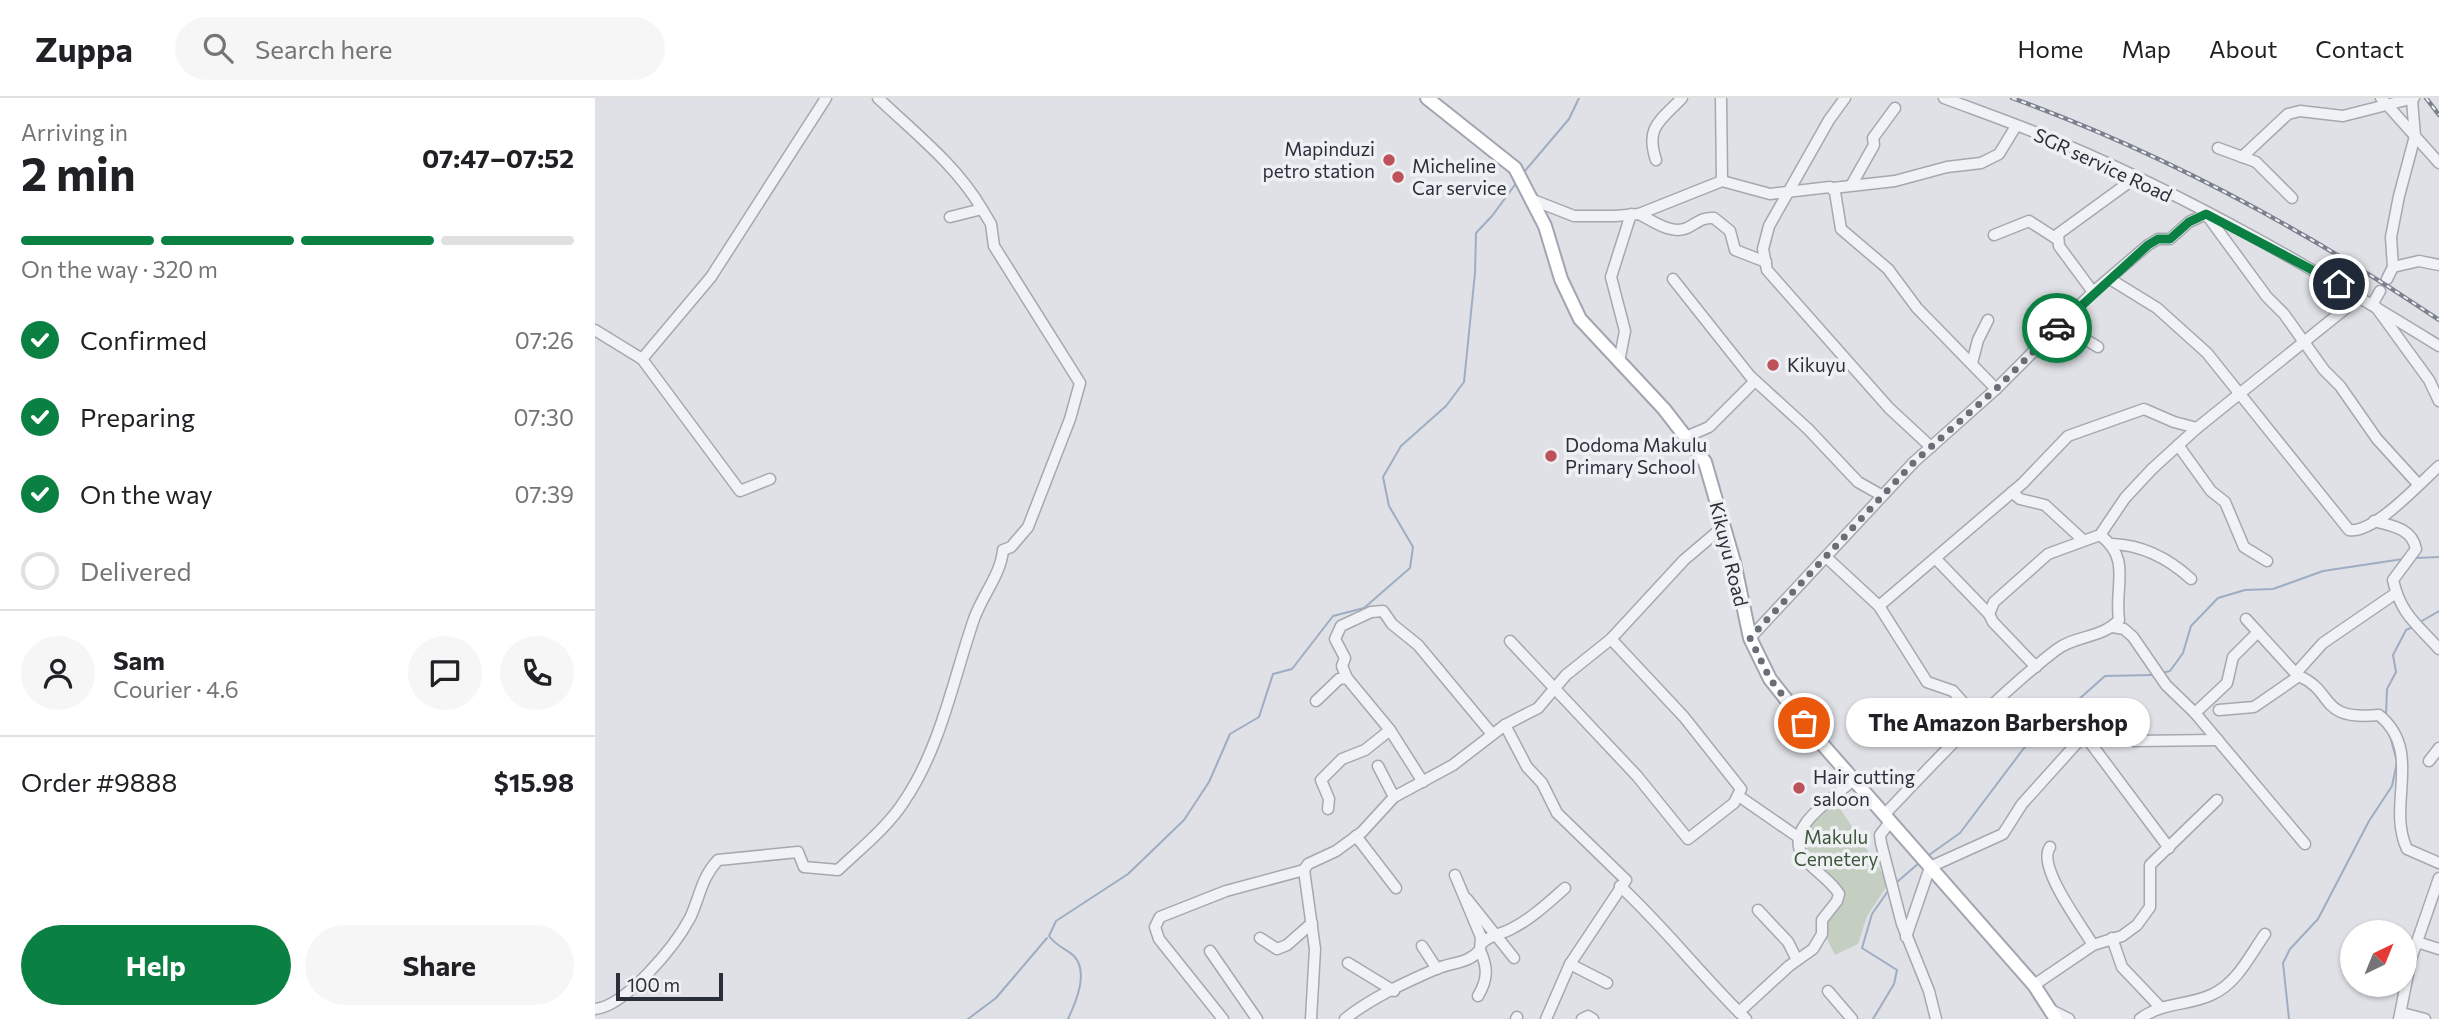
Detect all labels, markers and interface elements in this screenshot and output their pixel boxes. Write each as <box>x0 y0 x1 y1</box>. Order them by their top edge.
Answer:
search box <box>175 17 665 80</box>
text: Zuppa <box>35 28 133 69</box>
icon: search <box>199 29 237 67</box>
text: Search here <box>255 33 392 64</box>
text: Home <box>2018 34 2084 63</box>
text: Map <box>2122 34 2171 63</box>
text: About <box>2209 34 2277 63</box>
text: Contact <box>2315 34 2404 63</box>
text: Arriving in <box>21 118 128 146</box>
street label: SGR service Road <box>2030 122 2176 207</box>
place label: Mapinduzi petro station <box>1263 137 1375 182</box>
text: 07:47–07:52 <box>422 142 574 173</box>
text: 2 min <box>21 144 136 200</box>
marker: Mapinduzi petro station <box>1381 152 1397 168</box>
place label: Micheline Car service <box>1412 154 1507 199</box>
marker: Micheline Car service <box>1390 169 1406 185</box>
pin <box>2309 254 2369 314</box>
text: On the way · 320 m <box>21 255 218 283</box>
icon: home <box>2320 265 2358 303</box>
courier <box>2022 293 2092 363</box>
icon: car <box>2038 309 2076 347</box>
icon: check <box>21 321 59 359</box>
text: Confirmed <box>80 324 207 355</box>
text: 07:26 <box>515 326 574 354</box>
place label: Kikuyu <box>1787 353 1846 376</box>
marker: Kikuyu <box>1765 357 1781 373</box>
icon: check <box>21 398 59 436</box>
text: Preparing <box>80 401 195 432</box>
text: 07:30 <box>513 403 574 431</box>
place label: Dodoma Makulu Primary School <box>1565 433 1707 478</box>
marker: Dodoma Makulu Primary School <box>1543 448 1559 464</box>
icon: check <box>21 475 59 513</box>
text: On the way <box>80 478 213 509</box>
text: 07:39 <box>514 480 574 508</box>
street label: Kikuyu Road <box>1705 499 1754 609</box>
text: Delivered <box>80 555 191 586</box>
button: person <box>21 636 95 710</box>
button: chat <box>408 636 482 710</box>
button: phone <box>500 636 574 710</box>
text: Sam <box>113 644 165 675</box>
text: Courier · 4.6 <box>113 675 239 703</box>
pin <box>1774 693 1834 753</box>
callout: The Amazon Barbershop <box>1846 698 2151 748</box>
icon: bag <box>1785 704 1823 742</box>
text: The Amazon Barbershop <box>1868 708 2128 736</box>
place label: Hair cutting saloon <box>1813 765 1915 810</box>
text: Order #9888 <box>21 766 177 797</box>
text: $15.98 <box>494 766 574 797</box>
marker: Hair cutting saloon <box>1791 780 1807 796</box>
park label: Makulu Cemetery <box>1794 825 1878 870</box>
north arrow <box>2340 920 2417 998</box>
map controls <box>2340 920 2417 997</box>
button: Help <box>21 925 291 1005</box>
button: Share <box>305 925 574 1005</box>
scale bar <box>616 970 723 1002</box>
text: 100 m <box>627 973 680 996</box>

